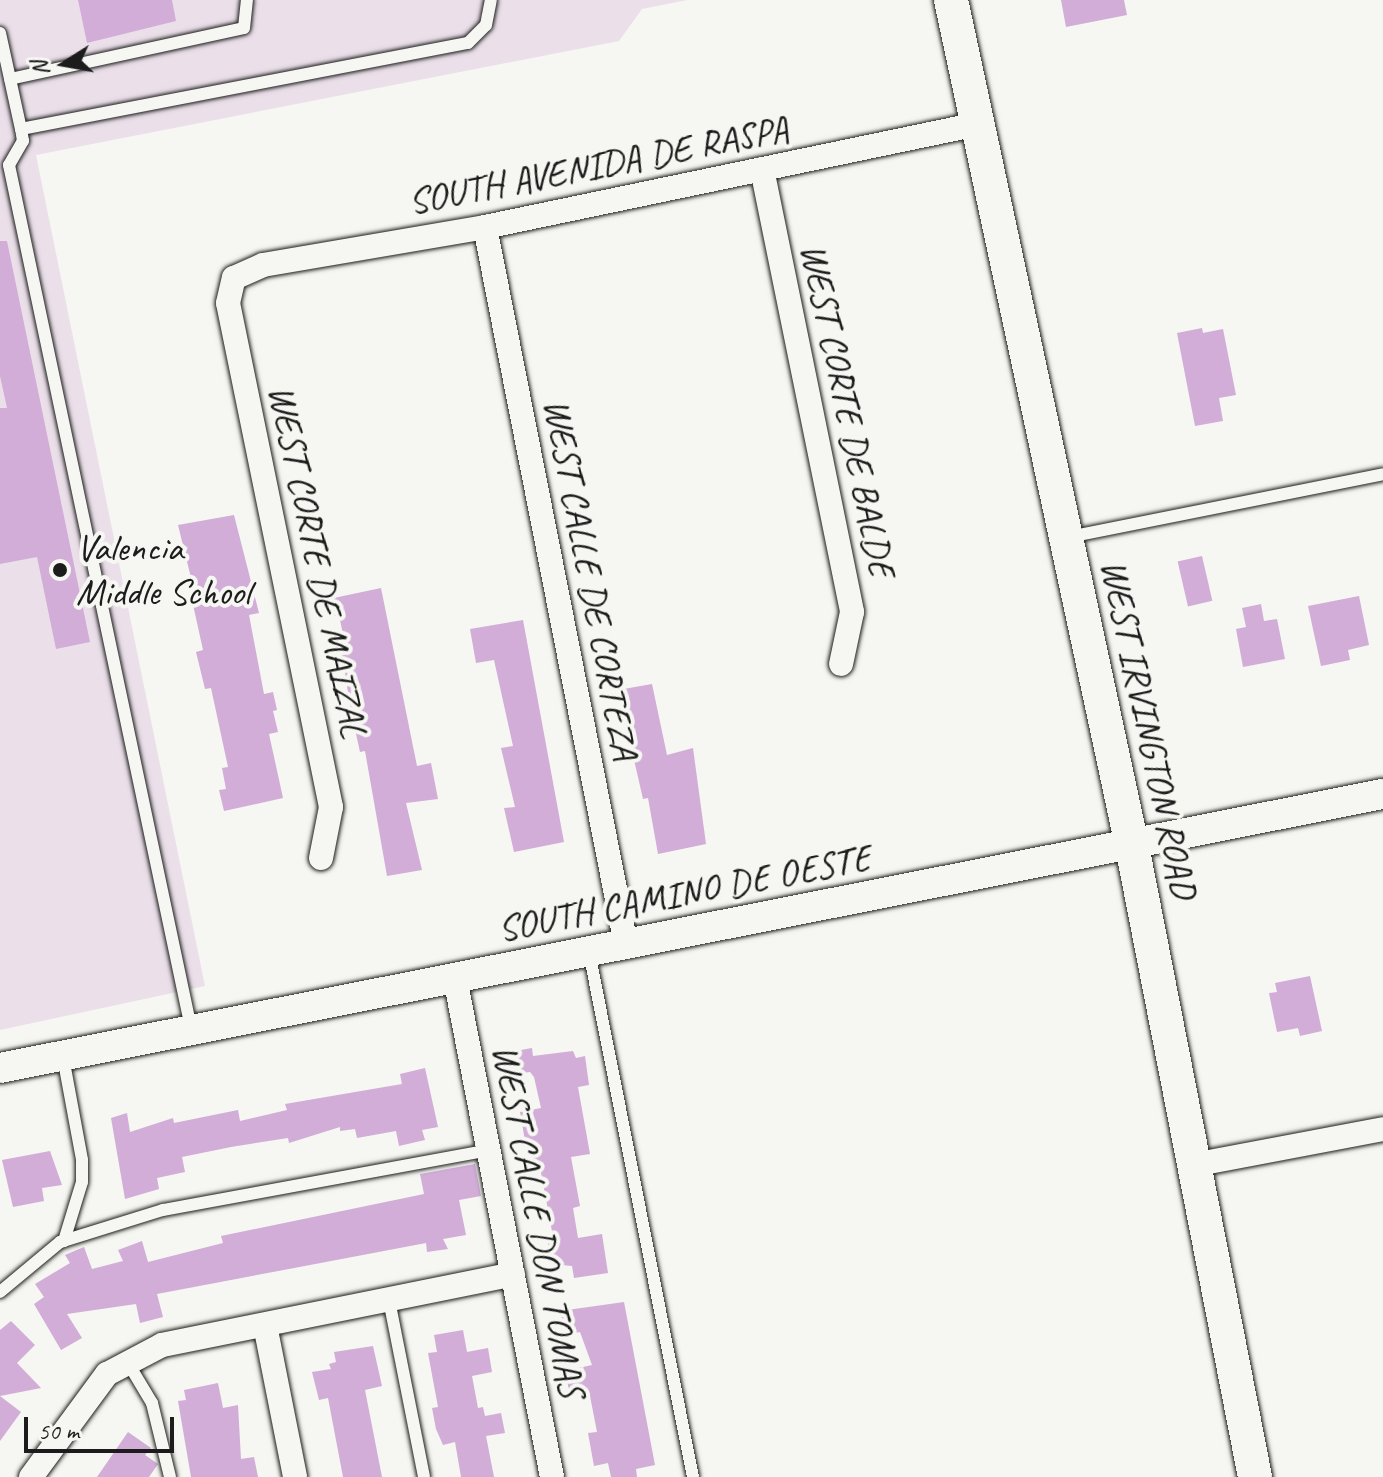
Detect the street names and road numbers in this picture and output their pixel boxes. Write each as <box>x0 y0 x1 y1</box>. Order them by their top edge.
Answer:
street label: SOUTH AVENIDA DE RASPA <box>403 105 793 225</box>
street label: WEST CORTE DE BALDE <box>790 239 906 581</box>
street label: WEST CORTE DE MAIZAL <box>258 381 378 741</box>
street label: WEST CALLE DE CORTEZA <box>534 394 648 764</box>
street label: WEST IRVINGTON ROAD <box>1091 554 1207 904</box>
street label: SOUTH CAMINO DE OESTE <box>493 834 875 952</box>
street label: WEST CALLE DON TOMAS <box>483 1041 595 1401</box>

